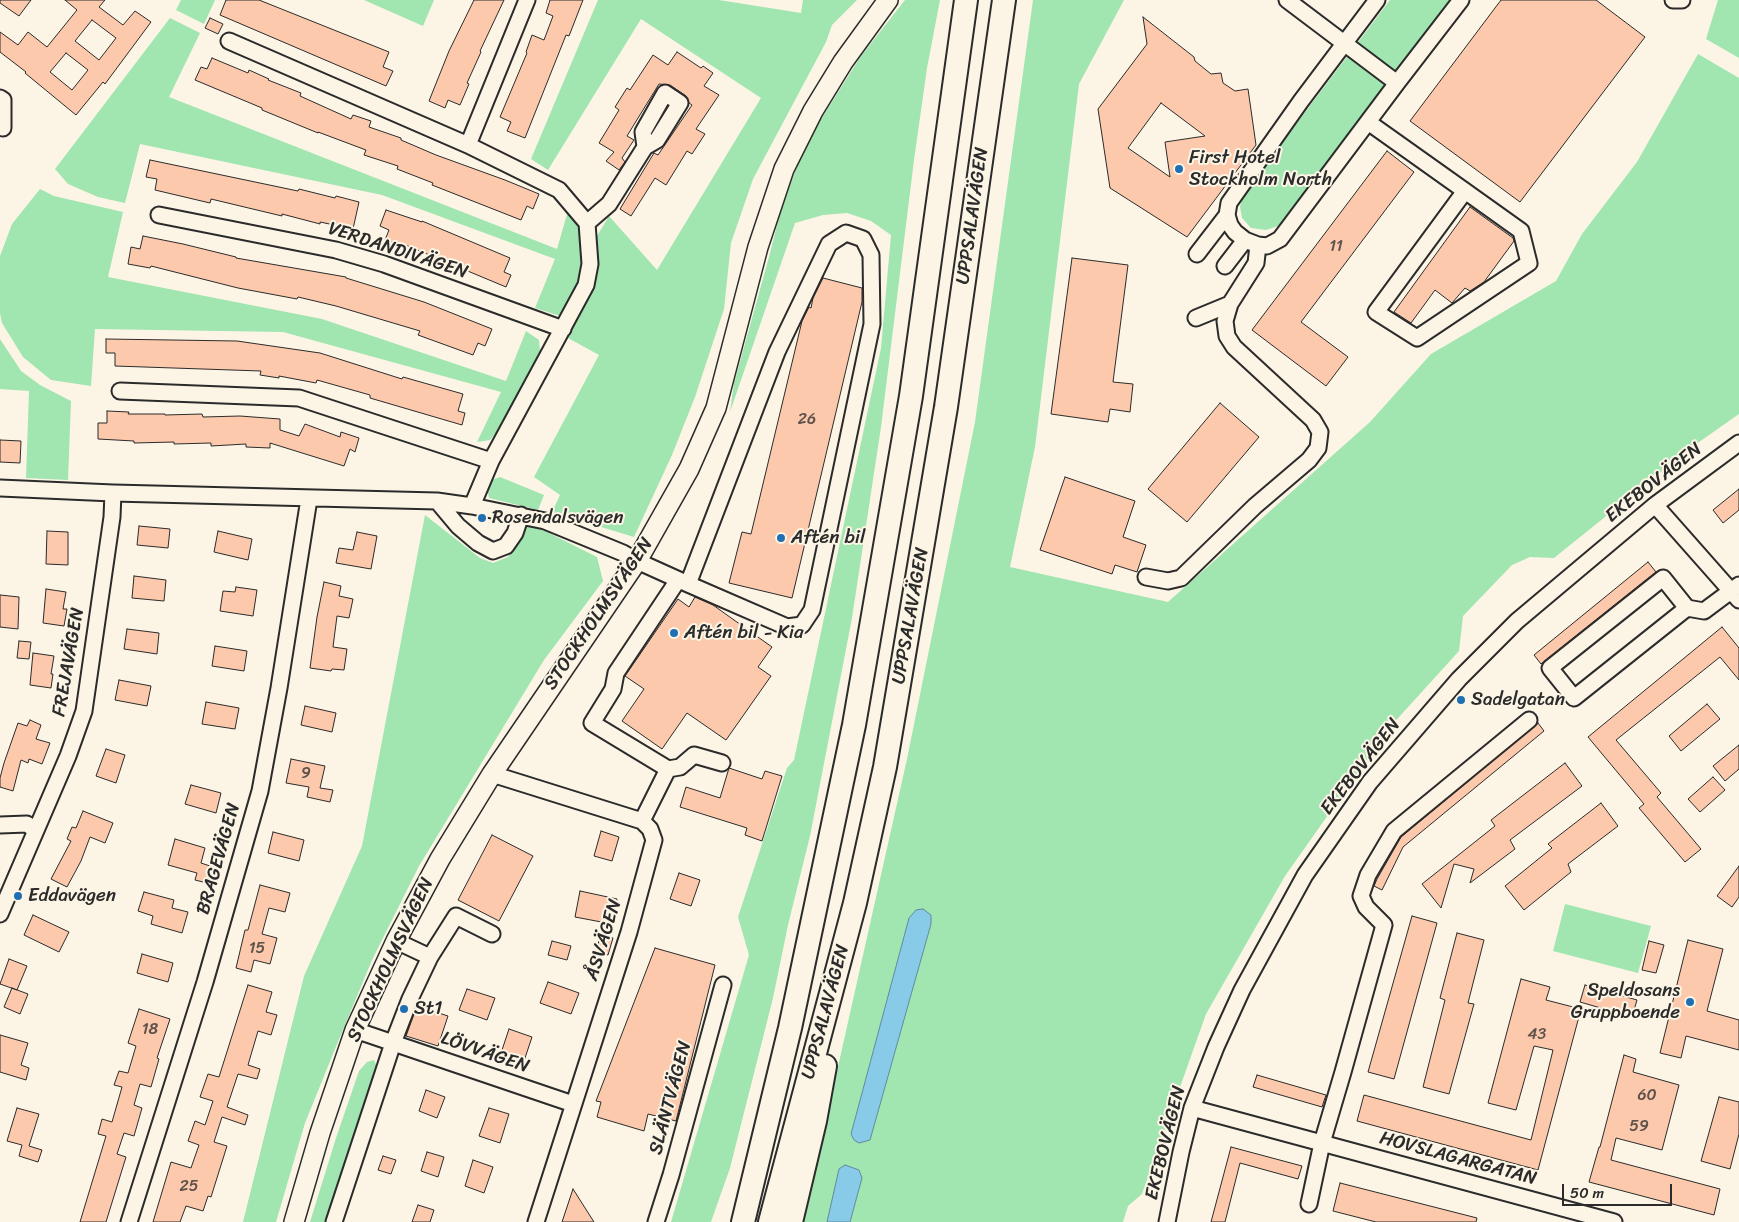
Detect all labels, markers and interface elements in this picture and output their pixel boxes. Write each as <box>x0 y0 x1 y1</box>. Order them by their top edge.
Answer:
street label: UPPSALAVÄGEN <box>952 146 994 286</box>
place label: First Hotel Stockholm North <box>1189 147 1332 191</box>
marker: First Hotel Stockholm North <box>1173 163 1185 175</box>
street label: VERDANDIVÄGEN <box>325 218 471 284</box>
house number: 11 <box>1329 237 1343 257</box>
house number: 26 <box>798 410 816 430</box>
street label: EKEBOVÄGEN <box>1601 438 1707 528</box>
place label: Rosendalsvägen <box>492 507 624 529</box>
marker: Rosendalsvägen <box>476 512 488 524</box>
place label: Aftén bil <box>791 527 866 549</box>
marker: Aftén bil <box>775 532 787 544</box>
street label: STOCKHOLMSVÄGEN <box>540 534 658 694</box>
street label: UPPSALAVÄGEN <box>888 546 934 686</box>
street label: FREJAVÄGEN <box>48 606 90 718</box>
place label: Aftén bil - Kia <box>684 622 804 644</box>
marker: Aftén bil - Kia <box>668 627 680 639</box>
place label: Sadelgatan <box>1471 689 1565 711</box>
marker: Sadelgatan <box>1455 694 1467 706</box>
street label: EKEBOVÄGEN <box>1316 714 1406 820</box>
house number: 9 <box>301 764 311 784</box>
street label: BRAGEVÄGEN <box>192 801 246 917</box>
street label: STOCKHOLMSVÄGEN <box>343 874 439 1046</box>
place label: Eddavägen <box>28 885 116 907</box>
marker: Eddavägen <box>12 890 24 902</box>
street label: ÅSVÄGEN <box>581 897 627 983</box>
house number: 15 <box>249 939 265 959</box>
street label: UPPSALAVÄGEN <box>797 942 855 1082</box>
place label: Speldosans Gruppboende <box>1571 980 1680 1024</box>
marker: Speldosans Gruppboende <box>1684 996 1696 1008</box>
place label: St1 <box>414 998 442 1020</box>
marker: St1 <box>398 1003 410 1015</box>
house number: 18 <box>142 1020 158 1040</box>
house number: 43 <box>1528 1025 1546 1045</box>
street label: LÖVVÄGEN <box>438 1027 532 1079</box>
street label: SLÄNTVÄGEN <box>645 1039 697 1157</box>
street label: EKEBOVÄGEN <box>1141 1084 1191 1202</box>
house number: 60 <box>1637 1086 1657 1106</box>
house number: 59 <box>1629 1117 1649 1137</box>
street label: HOVSLAGARGATAN <box>1377 1127 1539 1191</box>
scale bar <box>1564 1174 1674 1206</box>
house number: 25 <box>179 1177 199 1197</box>
text: 50 m <box>1570 1180 1604 1206</box>

